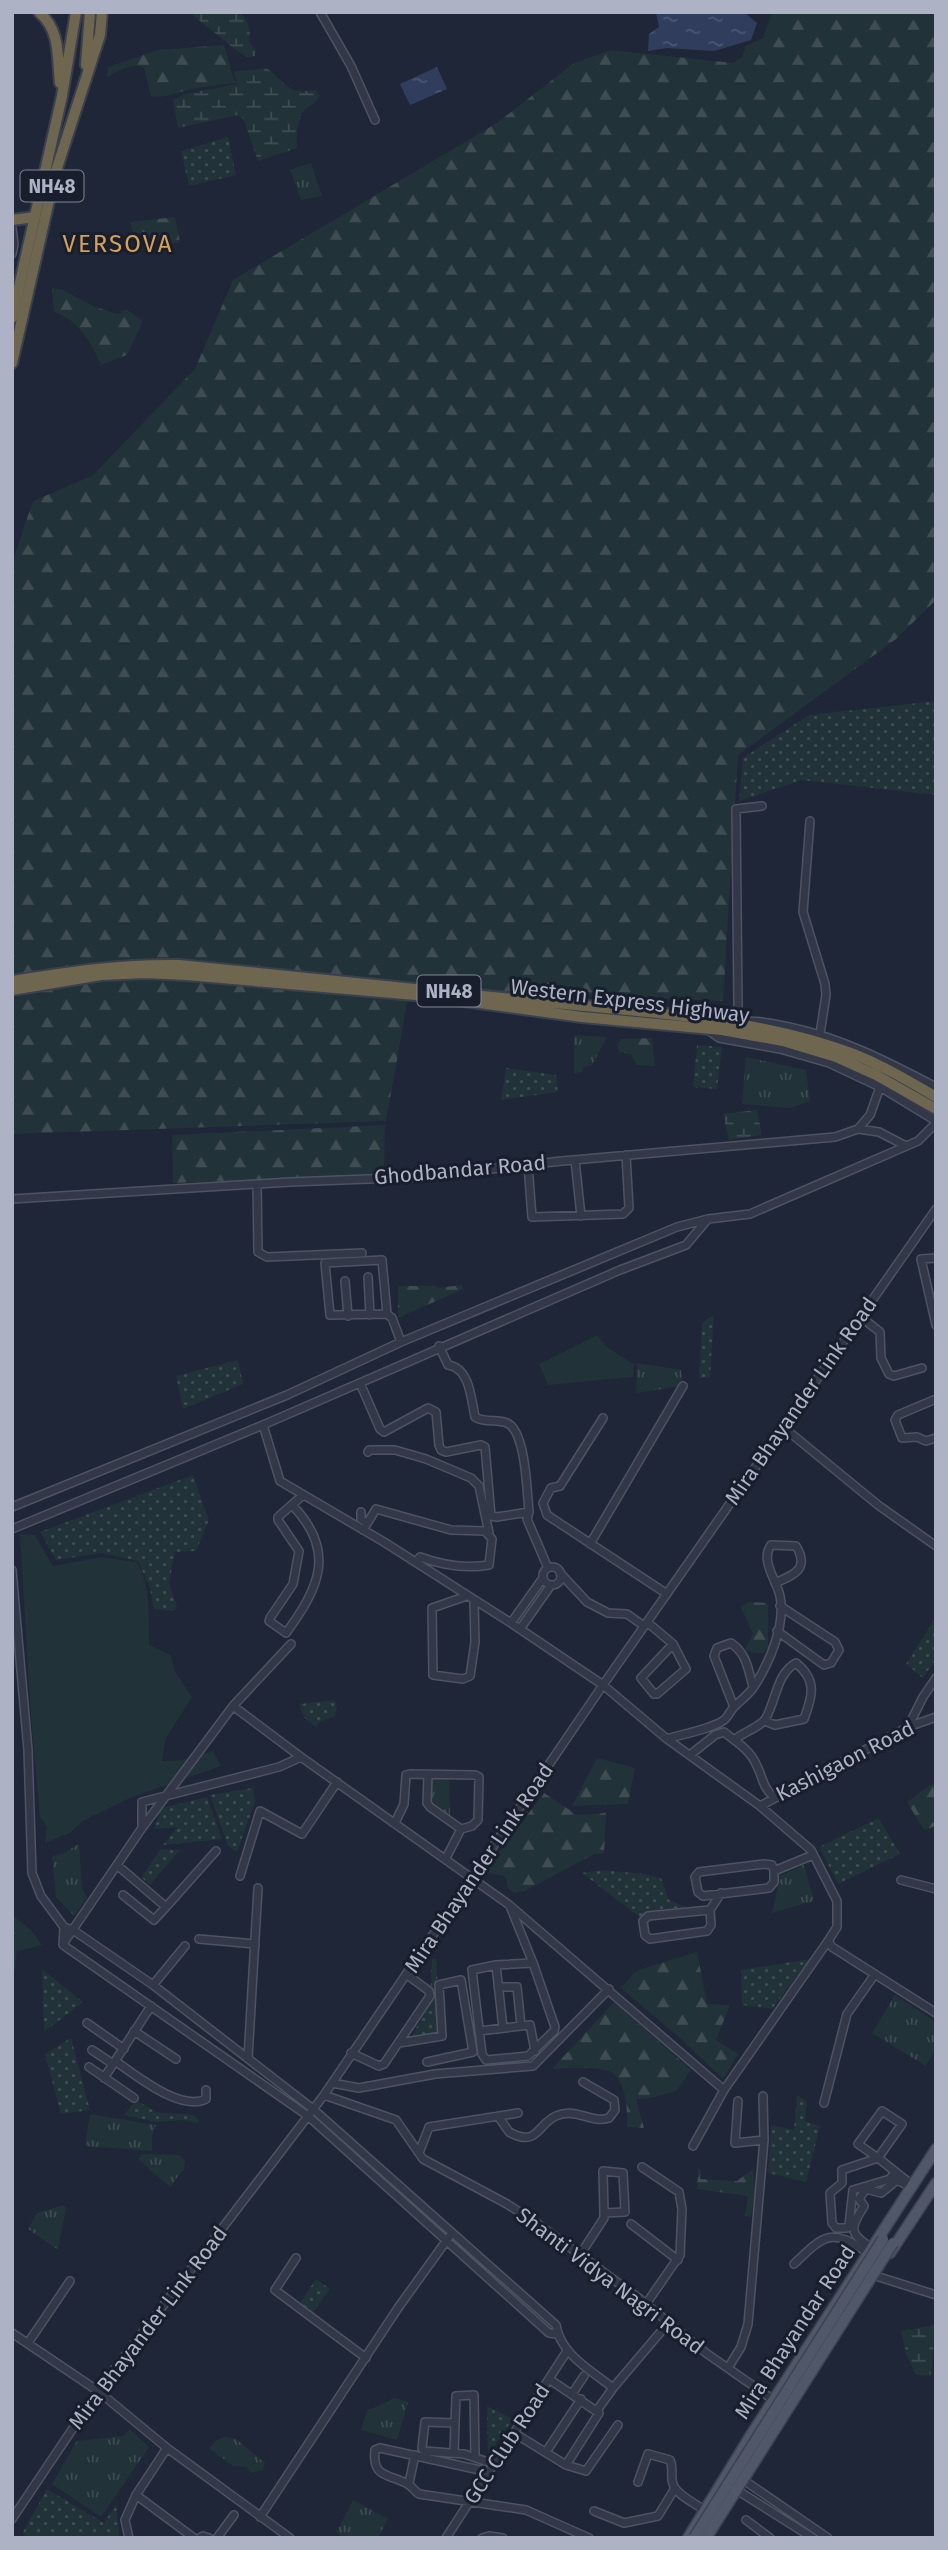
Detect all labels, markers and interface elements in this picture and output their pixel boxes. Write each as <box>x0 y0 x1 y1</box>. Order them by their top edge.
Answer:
road number: NH48 <box>20 170 84 202</box>
district label: VERSOVA <box>63 230 173 258</box>
street label: Western Express Highway <box>509 973 752 1029</box>
road number: NH48 <box>418 976 480 1007</box>
street label: Ghodbandar Road <box>373 1150 547 1190</box>
street label: Mira Bhayander Link Road <box>719 1292 883 1510</box>
street label: Kashigaon Road <box>771 1715 919 1807</box>
street label: Mira Bhayander Link Road <box>399 1758 559 1978</box>
street label: Shanti Vidya Nagri Road <box>511 2202 709 2360</box>
street label: Mira Bhayander Link Road <box>63 2221 233 2435</box>
street label: Mira Bhayandar Road <box>729 2240 861 2424</box>
street label: GCC Club Road <box>458 2379 556 2509</box>

